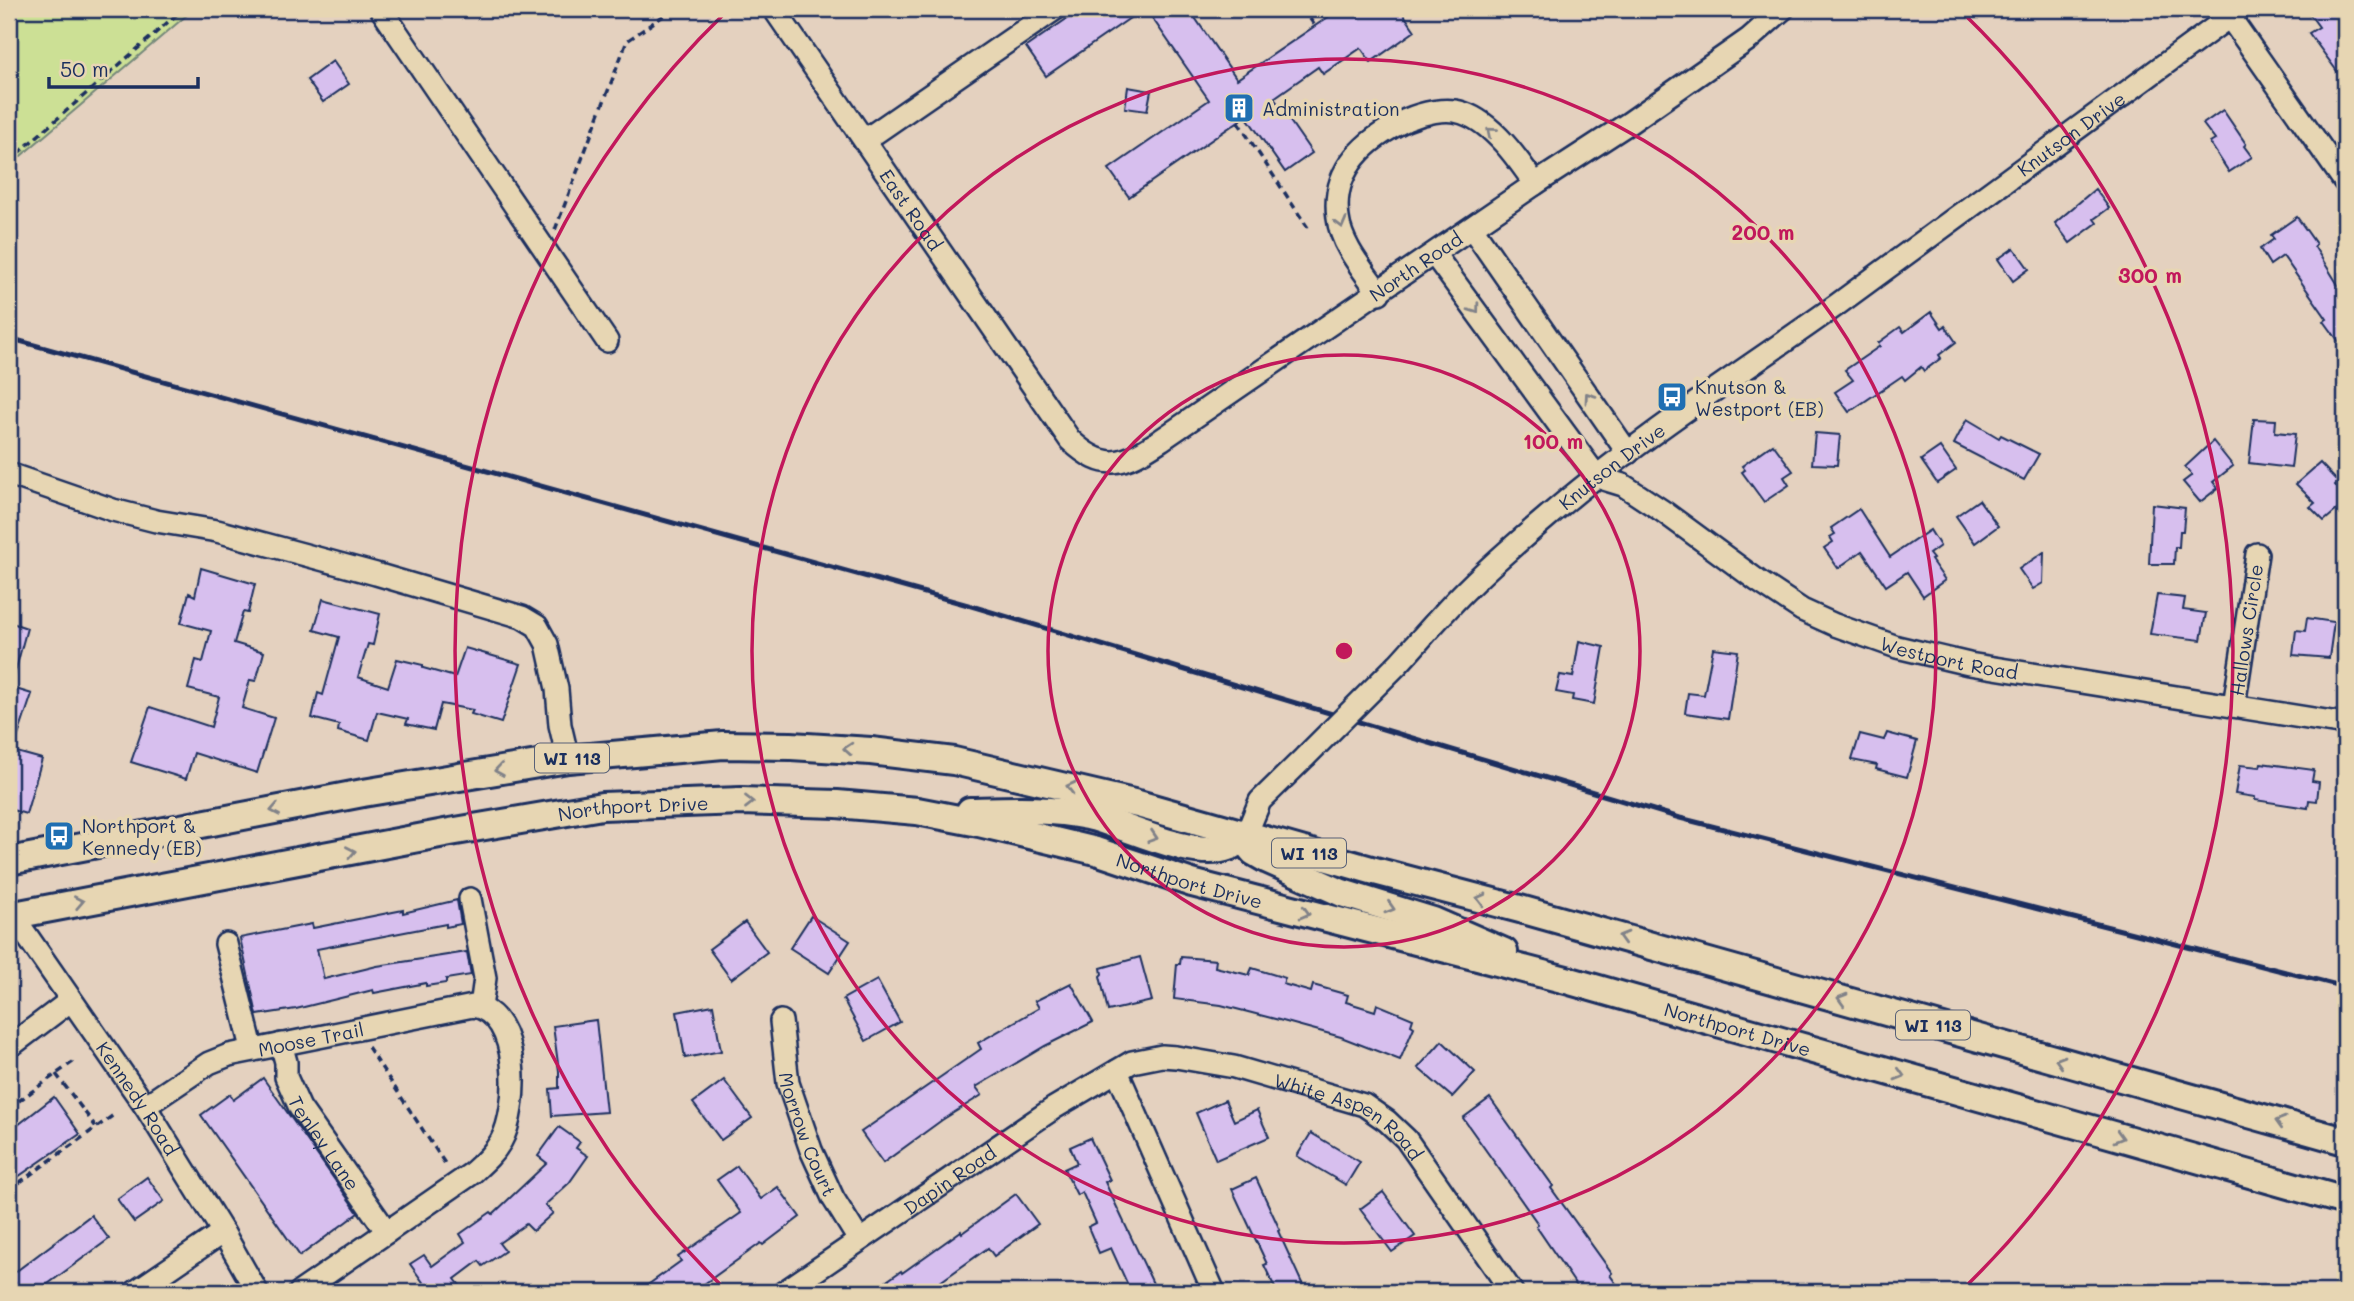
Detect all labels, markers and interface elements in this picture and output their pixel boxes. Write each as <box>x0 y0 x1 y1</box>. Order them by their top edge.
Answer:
scale bar <box>49 46 198 90</box>
text: 50 m <box>60 55 109 82</box>
street label: Knutson Drive <box>2012 85 2130 181</box>
building icon: Administration <box>1222 91 1256 125</box>
place label: Administration <box>1262 96 1399 121</box>
one-way arrow <box>1486 128 1499 140</box>
street label: East Road <box>875 164 948 255</box>
one-way arrow <box>1333 217 1347 229</box>
text: 200 m <box>1732 218 1794 245</box>
street label: North Road <box>1364 225 1467 307</box>
text: 300 m <box>2118 261 2182 288</box>
one-way arrow <box>1466 301 1479 314</box>
place label: Knutson & Westport (EB) <box>1695 374 1824 421</box>
bus stop icon: Knutson & Westport (EB) <box>1655 380 1689 414</box>
one-way arrow <box>1585 392 1597 405</box>
street label: Knutson Drive <box>1553 417 1670 515</box>
text: 100 m <box>1523 427 1583 454</box>
street label: Hallows Circle <box>2223 562 2268 697</box>
street label: Westport Road <box>1877 630 2020 684</box>
centre of rings <box>1332 639 1356 663</box>
one-way arrow <box>842 742 853 757</box>
road number: WI 113 <box>535 744 609 772</box>
one-way arrow <box>493 762 505 777</box>
one-way arrow <box>1066 781 1078 796</box>
street label: Northport Drive <box>556 790 709 826</box>
one-way arrow <box>744 794 755 810</box>
one-way arrow <box>269 801 281 816</box>
place label: Northport & Kennedy (EB) <box>82 813 202 860</box>
bus stop icon: Northport & Kennedy (EB) <box>42 819 76 853</box>
one-way arrow <box>1147 829 1159 843</box>
road number: WI 113 <box>1272 838 1346 868</box>
one-way arrow <box>345 845 357 860</box>
street label: Northport Drive <box>1113 846 1265 913</box>
one-way arrow <box>1476 893 1488 907</box>
one-way arrow <box>73 896 85 911</box>
one-way arrow <box>1383 899 1395 914</box>
one-way arrow <box>1299 905 1311 919</box>
one-way arrow <box>1617 931 1629 946</box>
one-way arrow <box>1836 993 1848 1007</box>
street label: Northport Drive <box>1661 996 1814 1061</box>
road number: WI 113 <box>1896 1010 1970 1040</box>
street label: Moose Trail <box>256 1016 366 1061</box>
street label: Kennedy Road <box>91 1036 185 1160</box>
one-way arrow <box>2055 1055 2067 1069</box>
street label: White Aspen Road <box>1271 1067 1429 1164</box>
one-way arrow <box>1893 1067 1905 1081</box>
street label: Morrow Court <box>774 1071 843 1200</box>
street label: Tenley Lane <box>283 1091 366 1195</box>
one-way arrow <box>2274 1116 2286 1131</box>
one-way arrow <box>2112 1128 2124 1143</box>
street label: Dapin Road <box>898 1139 1000 1220</box>

